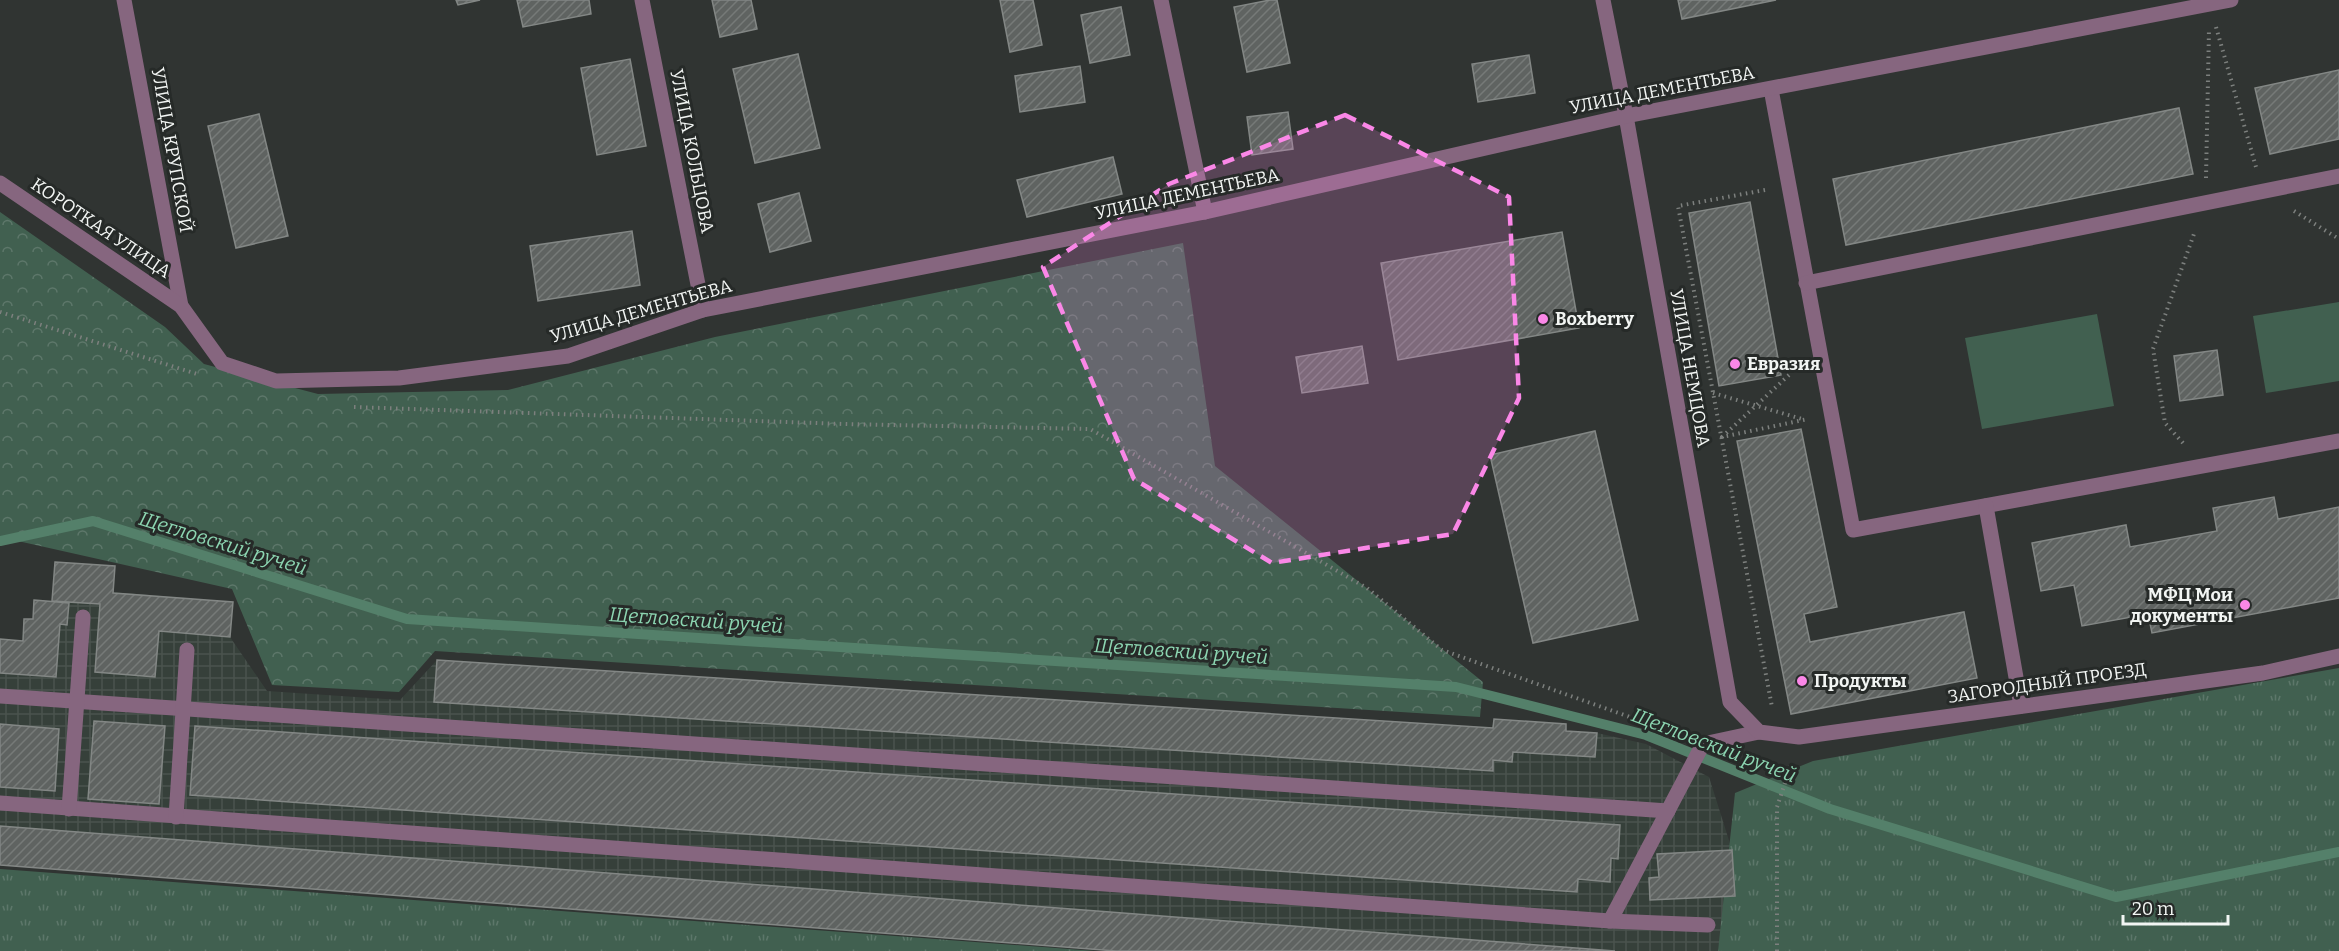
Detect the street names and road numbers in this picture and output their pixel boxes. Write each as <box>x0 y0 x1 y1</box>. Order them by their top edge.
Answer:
street label: УЛИЦА ДЕМЕНТЬЕВА <box>1568 61 1757 119</box>
street label: УЛИЦА КРУПСКОЙ <box>147 66 197 234</box>
street label: УЛИЦА КОЛЬЦОВА <box>665 67 719 235</box>
street label: УЛИЦА ДЕМЕНТЬЕВА <box>1093 164 1281 224</box>
street label: КОРОТКАЯ УЛИЦА <box>27 173 175 283</box>
street label: УЛИЦА ДЕМЕНТЬЕВА <box>548 274 735 347</box>
street label: УЛИЦА НЕМЦОВА <box>1665 287 1715 449</box>
street label: ЗАГОРОДНЫЙ ПРОЕЗД <box>1946 658 2148 708</box>

